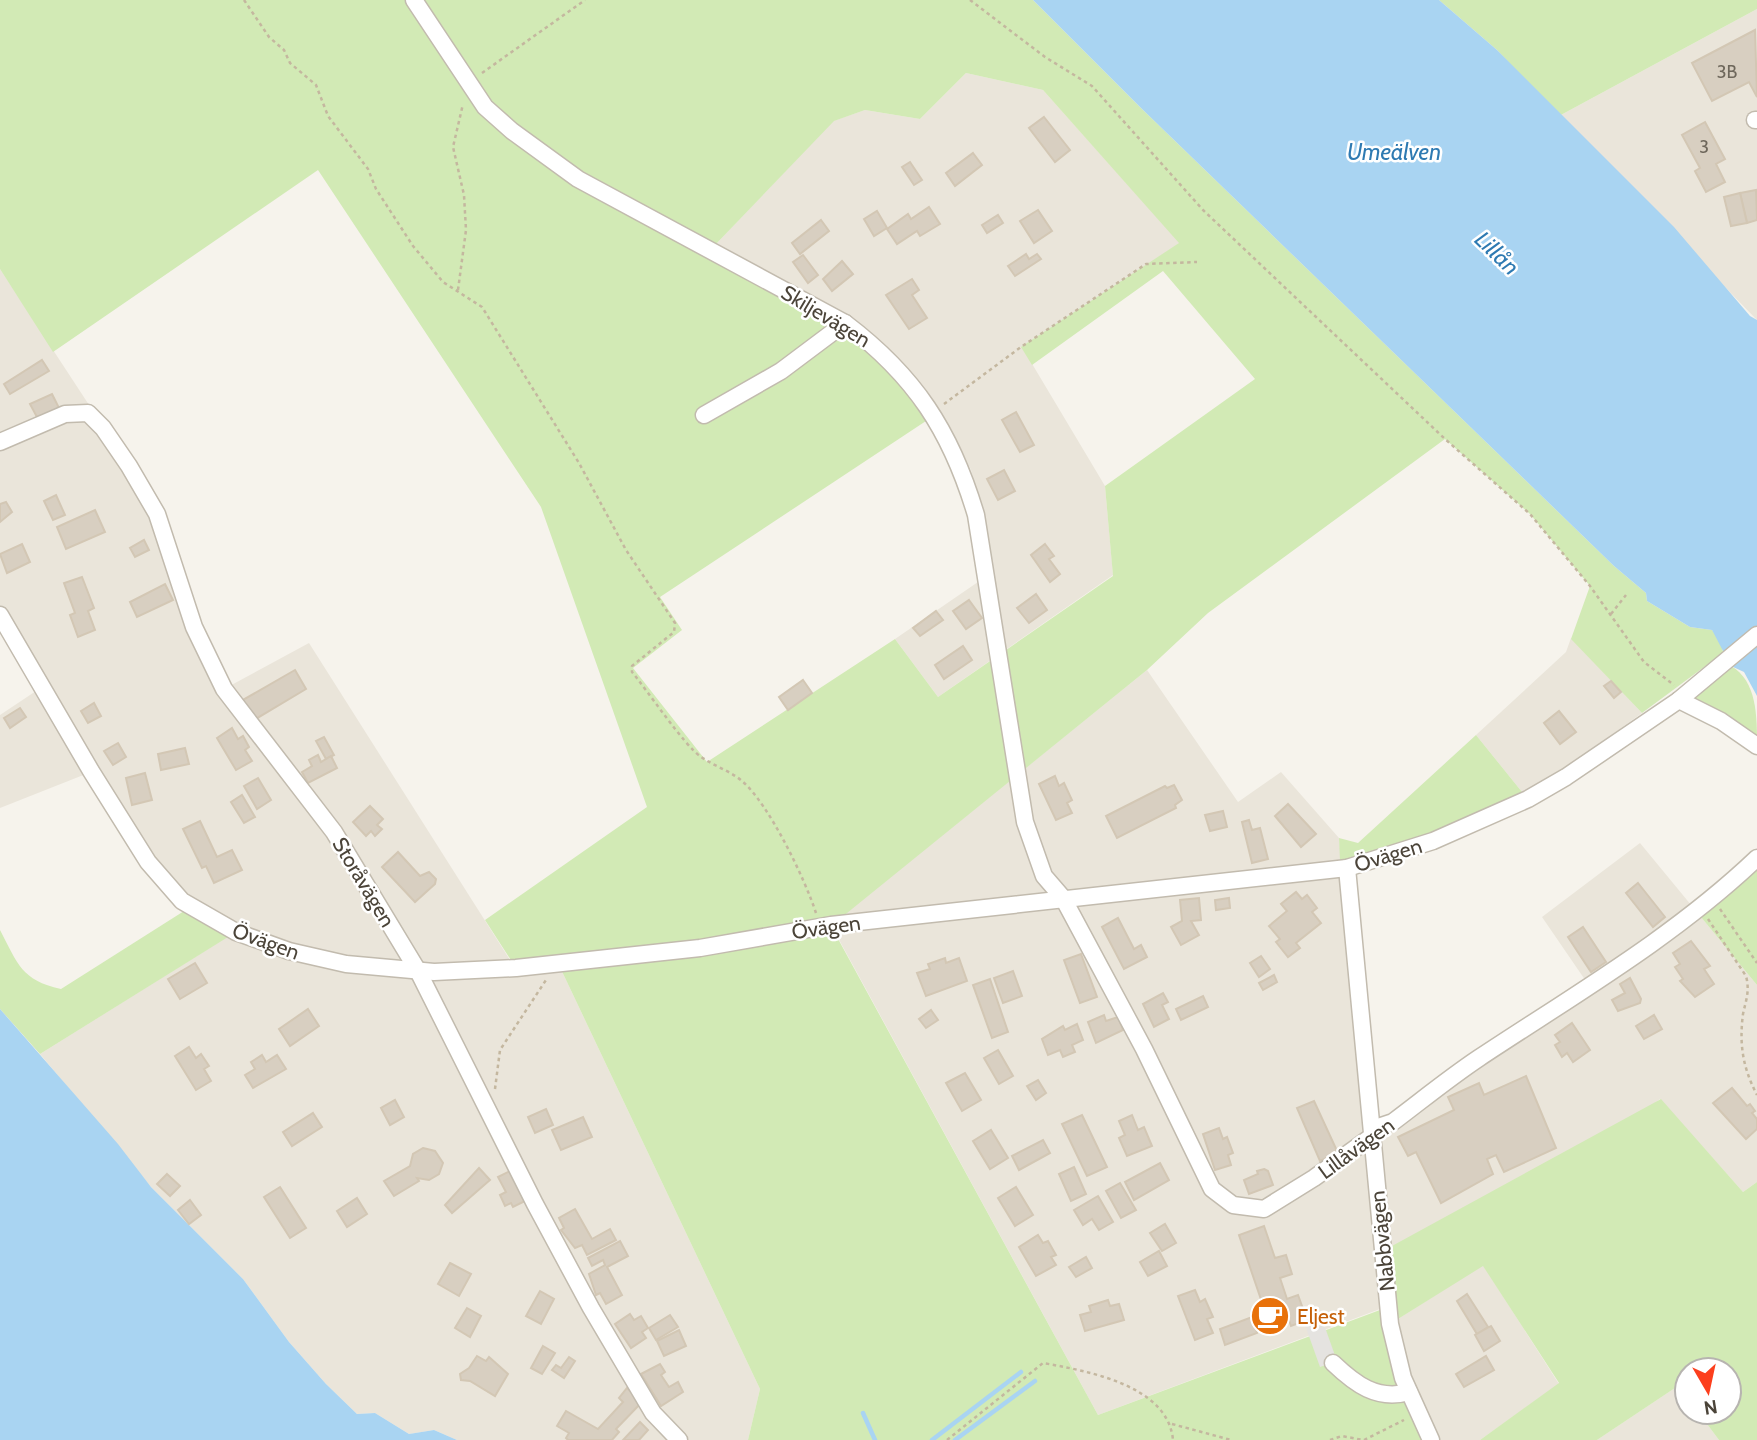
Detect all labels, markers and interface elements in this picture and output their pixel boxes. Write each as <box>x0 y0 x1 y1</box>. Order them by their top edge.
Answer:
house number: 3B <box>1717 61 1737 83</box>
house number: 3 <box>1699 136 1709 158</box>
water label: Umeälven <box>1347 138 1441 166</box>
water label: Lillån <box>1469 225 1525 281</box>
street label: Skiljevägen <box>776 280 875 353</box>
street label: Storåvägen <box>328 833 400 931</box>
street label: Övägen <box>1351 833 1425 877</box>
street label: Övägen <box>790 910 862 944</box>
street label: Övägen <box>229 917 303 965</box>
street label: Lillåvägen <box>1313 1112 1399 1184</box>
street label: Nabbvägen <box>1364 1189 1400 1293</box>
cafe icon: Eljest <box>1249 1295 1291 1337</box>
place label: Eljest <box>1297 1304 1345 1330</box>
north arrow <box>1673 1356 1743 1426</box>
text: N <box>1702 1395 1719 1420</box>

